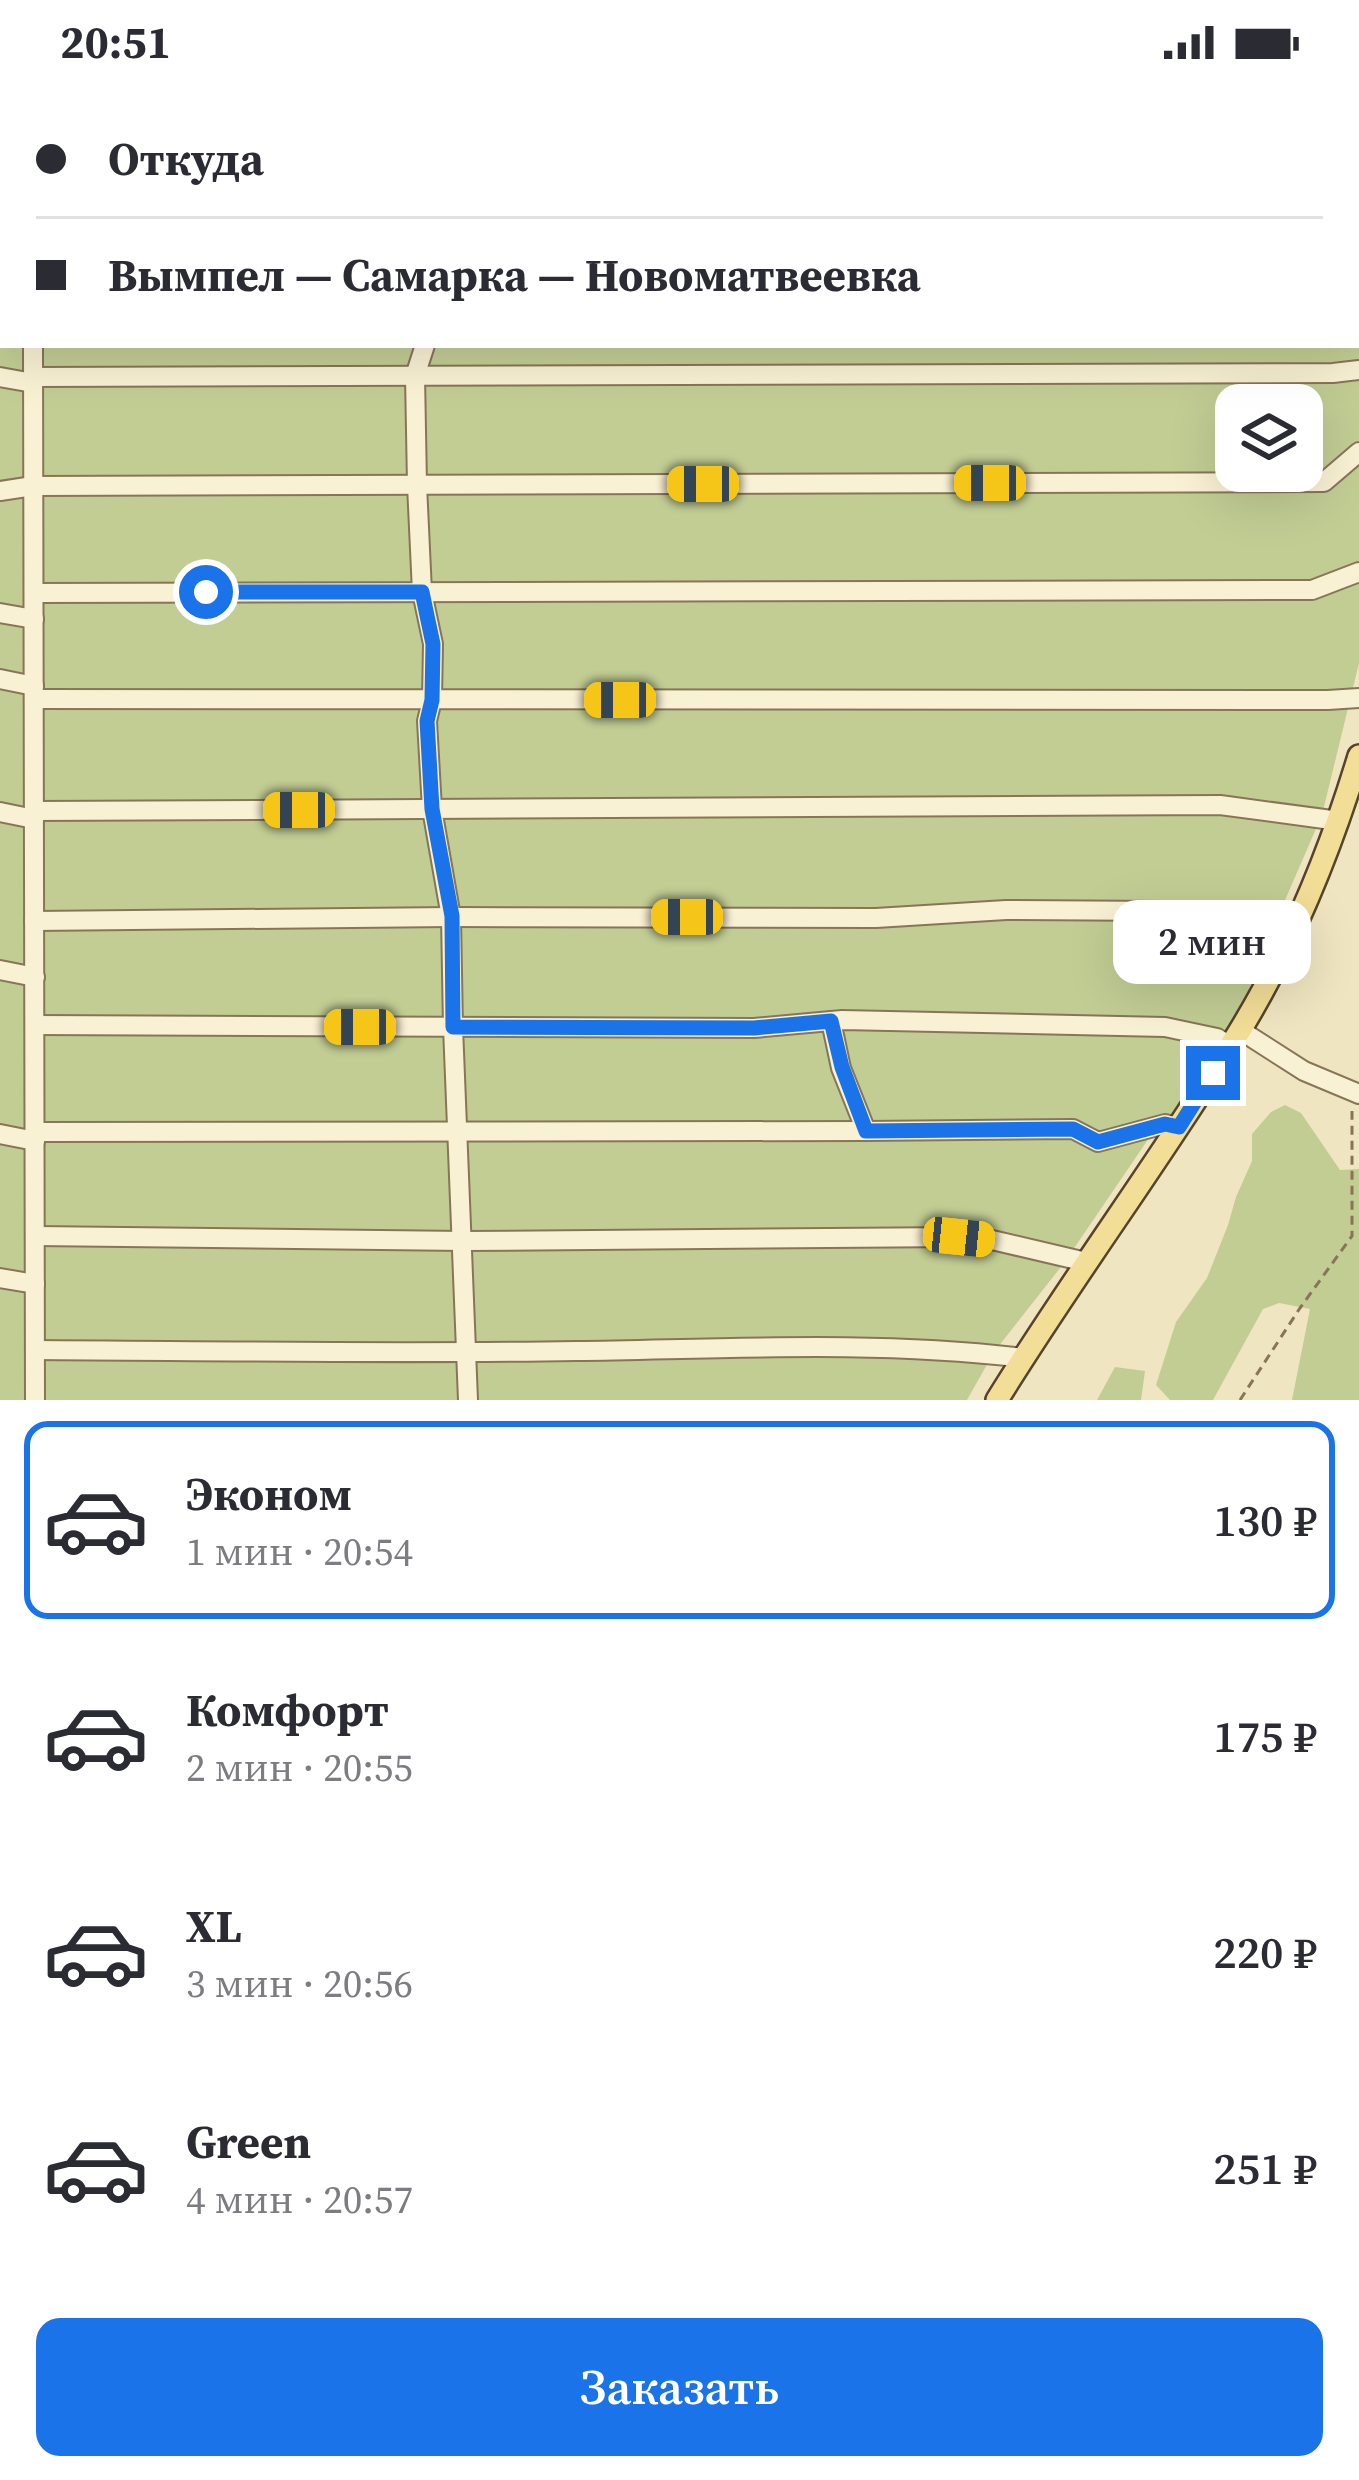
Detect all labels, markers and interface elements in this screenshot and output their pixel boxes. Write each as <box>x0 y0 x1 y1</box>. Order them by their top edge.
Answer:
text: 20:51 <box>60 11 171 73</box>
text: Откуда <box>108 128 264 190</box>
text: Вымпел — Самарка — Новоматвеевка <box>108 244 921 306</box>
map controls <box>1215 384 1323 492</box>
button: layers <box>1215 384 1323 492</box>
car <box>954 465 1026 501</box>
car <box>667 466 739 502</box>
route start <box>179 565 233 619</box>
car <box>584 682 656 718</box>
car <box>263 792 335 828</box>
car <box>651 899 723 935</box>
callout: 2 мин <box>1114 899 1312 983</box>
text: 2 мин <box>1158 915 1266 968</box>
car <box>324 1009 396 1045</box>
route end <box>1186 1046 1240 1100</box>
car <box>921 1215 997 1259</box>
text: Эконом <box>186 1463 352 1525</box>
icon: car <box>42 1466 150 1574</box>
text: 130 ₽ <box>1213 1489 1317 1551</box>
text: 1 мин · 20:54 <box>186 1525 413 1578</box>
text: Комфорт <box>186 1679 389 1741</box>
icon: car <box>42 1682 150 1790</box>
text: 175 ₽ <box>1213 1705 1317 1767</box>
text: 2 мин · 20:55 <box>186 1741 413 1794</box>
text: XL <box>186 1895 242 1957</box>
icon: car <box>42 1898 150 2006</box>
text: 220 ₽ <box>1213 1921 1317 1983</box>
text: 3 мин · 20:56 <box>186 1957 413 2010</box>
text: Green <box>186 2111 311 2173</box>
icon: car <box>42 2114 150 2222</box>
text: 251 ₽ <box>1213 2137 1317 2199</box>
text: 4 мин · 20:57 <box>186 2173 413 2226</box>
button: Заказать <box>36 2318 1323 2456</box>

